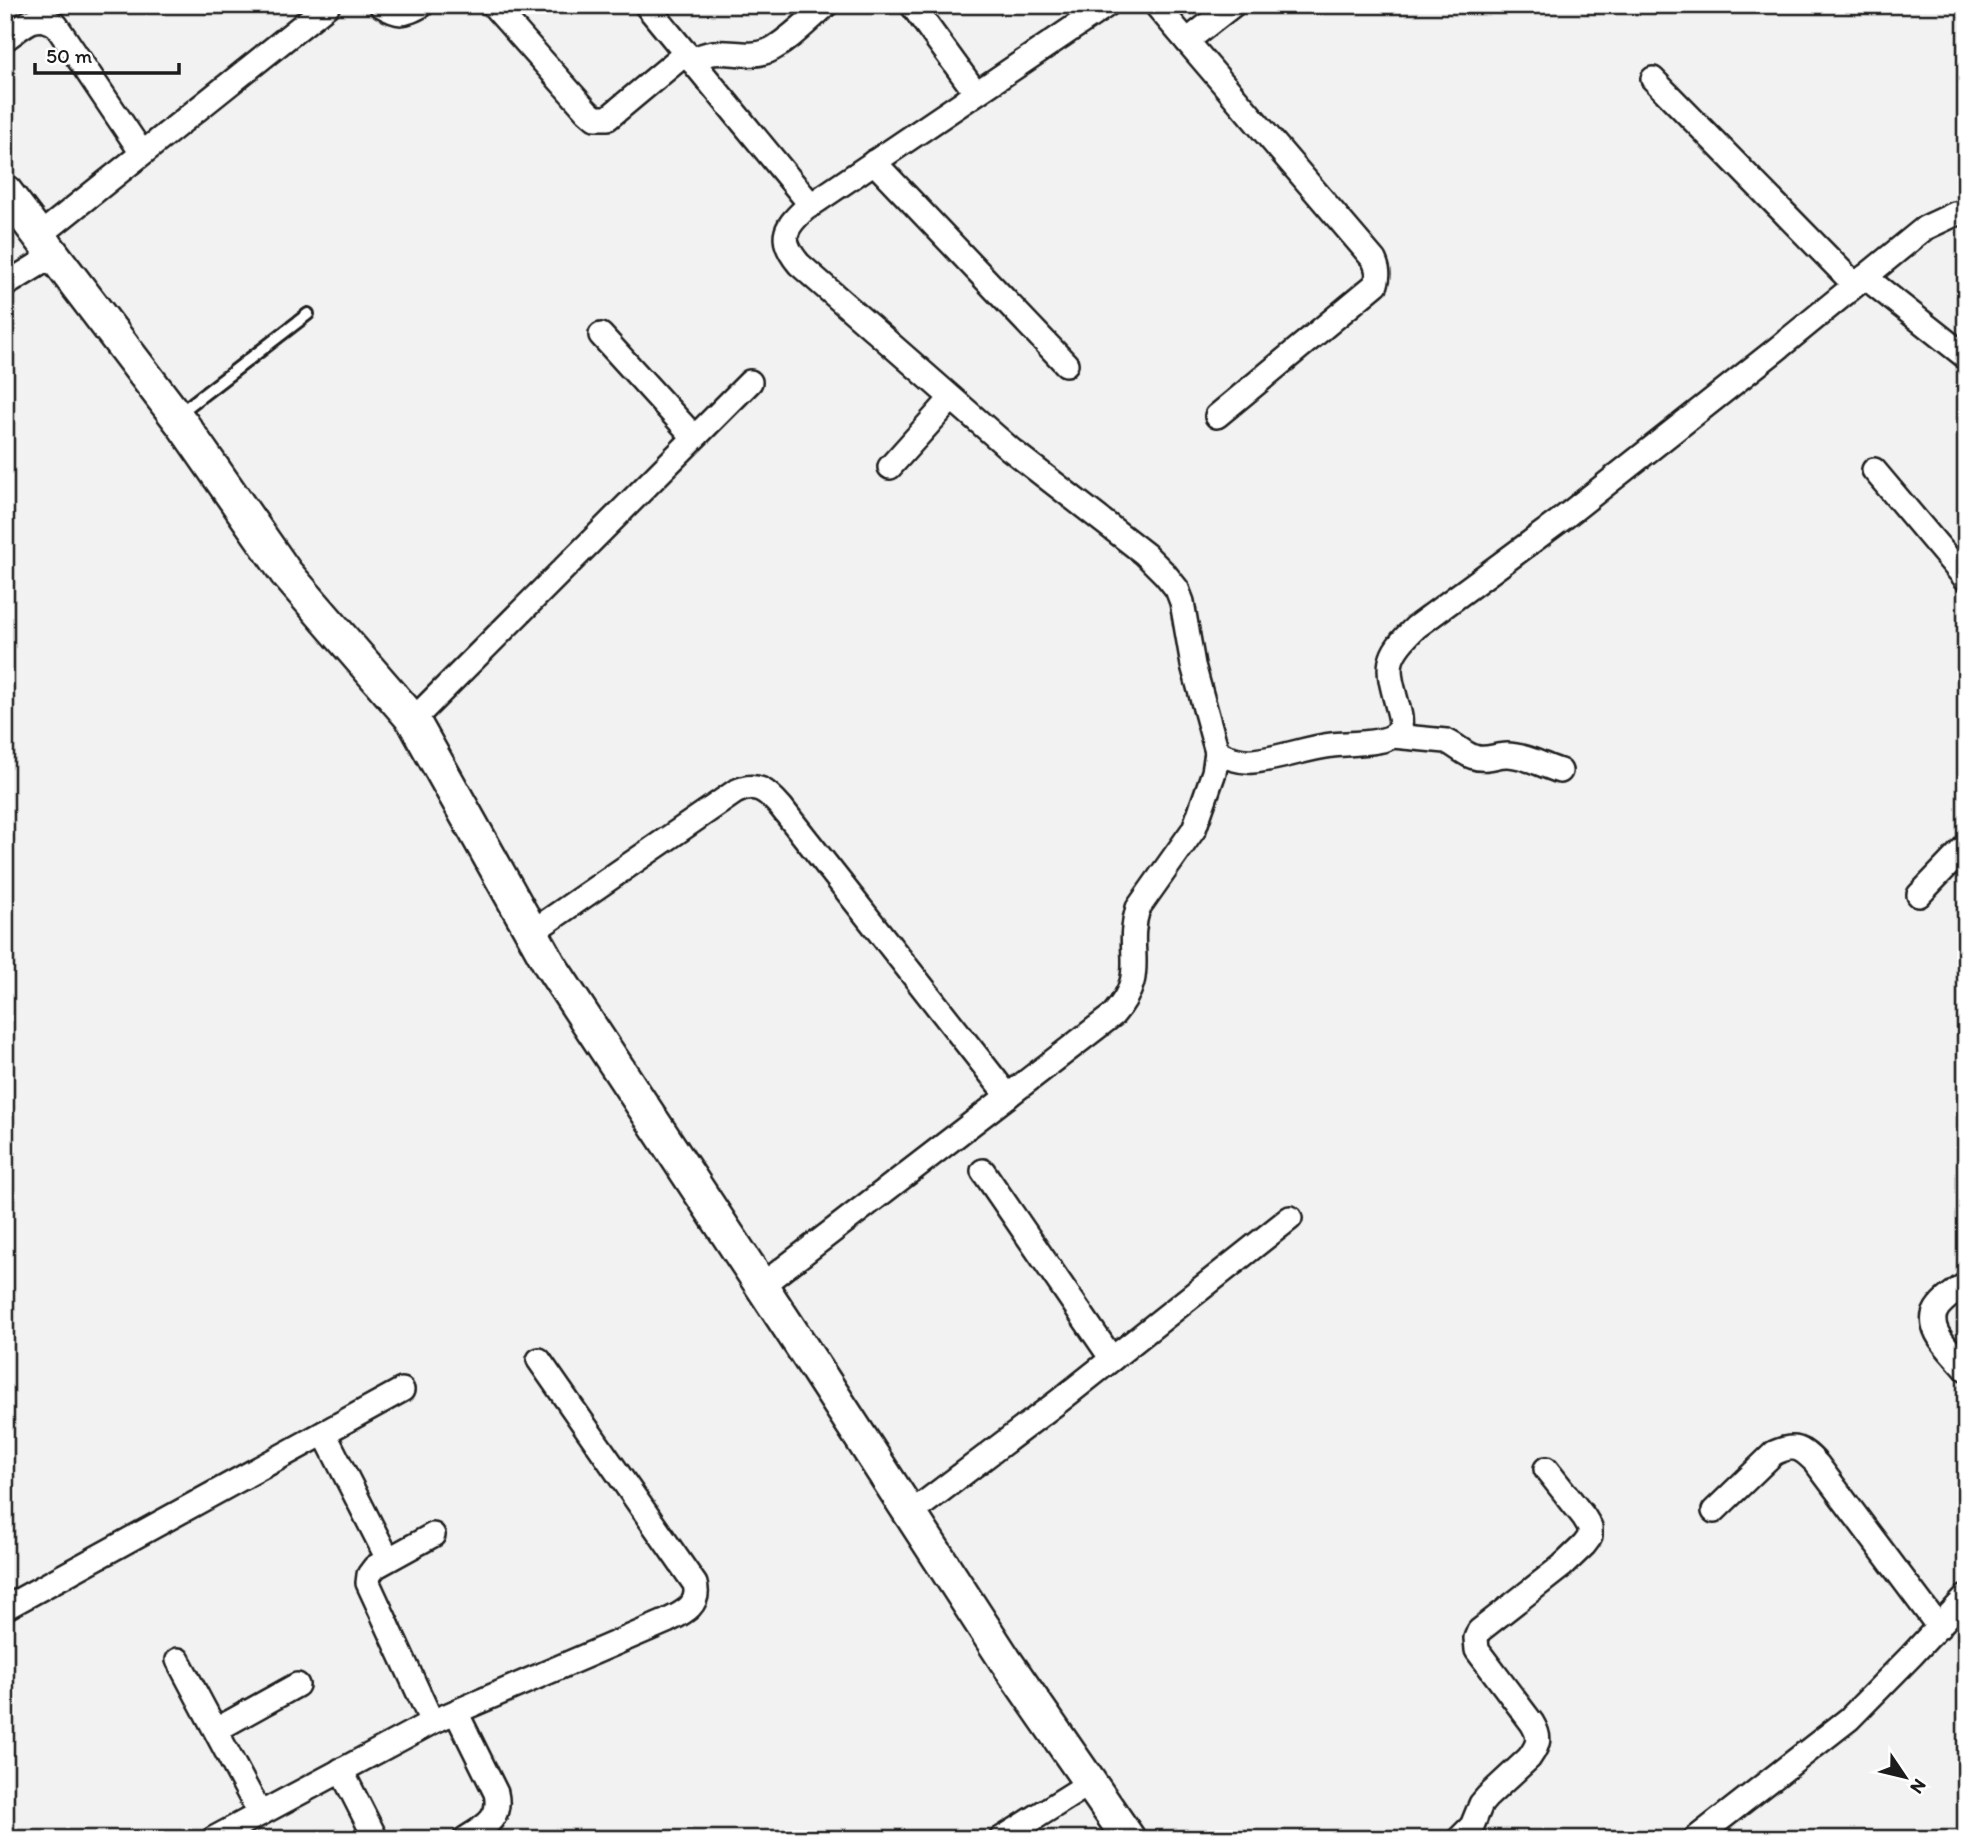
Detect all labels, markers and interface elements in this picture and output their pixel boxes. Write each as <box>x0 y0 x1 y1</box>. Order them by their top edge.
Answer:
scale bar <box>35 32 178 76</box>
text: 50 m <box>46 43 93 68</box>
north arrow <box>1870 1742 1940 1812</box>
text: N <box>1905 1775 1932 1798</box>

